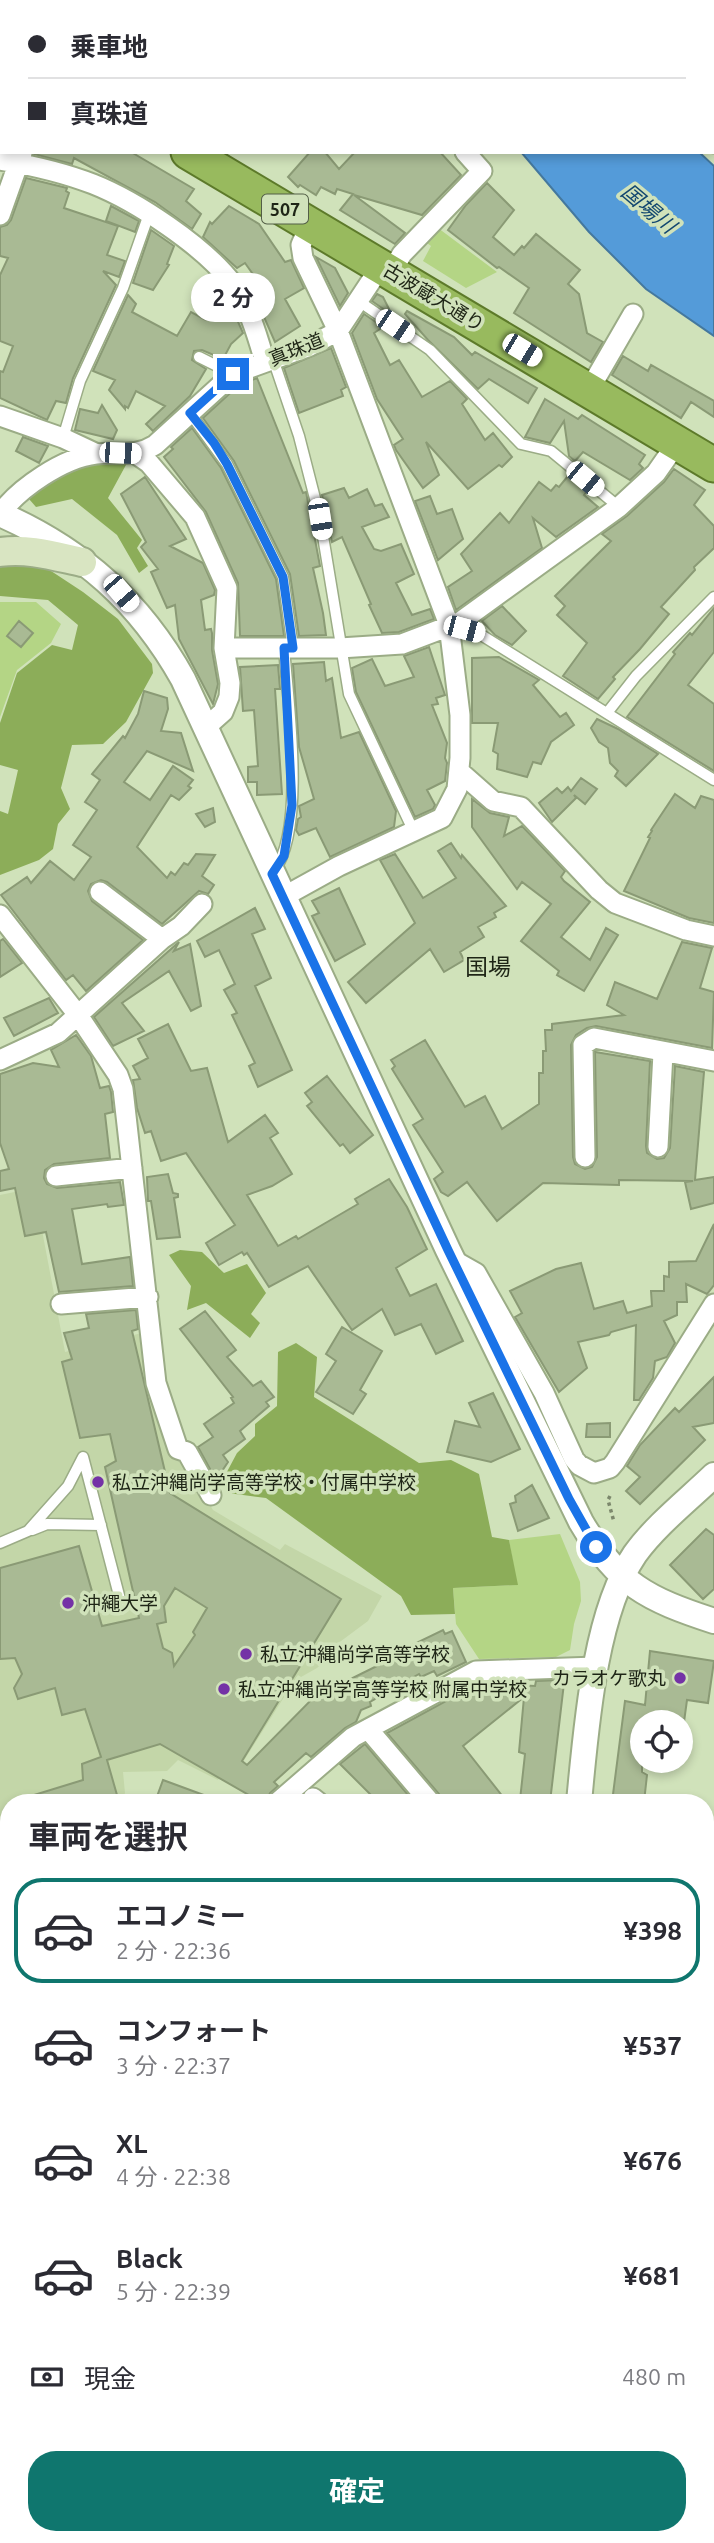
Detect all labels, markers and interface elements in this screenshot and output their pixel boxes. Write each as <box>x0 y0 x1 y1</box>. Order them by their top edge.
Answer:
text: 乗車地 <box>70 32 148 61</box>
text: 真珠道 <box>70 99 148 128</box>
water label: 国場川 <box>617 179 682 239</box>
road number: 507 <box>262 194 308 224</box>
street label: 古波蔵大通り <box>379 258 489 336</box>
callout: 2 分 <box>191 272 275 322</box>
text: 2 分 <box>212 285 254 310</box>
car <box>372 306 419 346</box>
street label: 真珠道 <box>265 328 327 370</box>
car <box>499 330 546 370</box>
route end <box>217 358 249 390</box>
car <box>99 442 142 464</box>
car <box>563 457 608 501</box>
car <box>307 497 334 541</box>
car <box>100 570 143 616</box>
car <box>441 613 488 645</box>
district label: 国場 <box>465 954 511 979</box>
place label: 私立沖縄尚学高等学校・付属中学校 <box>112 1471 416 1493</box>
marker: 私立沖縄尚学高等学校・付属中学校 <box>90 1474 106 1490</box>
route start <box>580 1531 612 1563</box>
place label: 沖繩大学 <box>82 1592 158 1614</box>
marker: 沖繩大学 <box>60 1595 76 1611</box>
place label: 私立沖縄尚学高等学校 <box>260 1643 450 1665</box>
marker: 私立沖縄尚学高等学校 <box>238 1646 254 1662</box>
place label: カラオケ歌丸 <box>552 1667 666 1689</box>
marker: カラオケ歌丸 <box>672 1670 688 1686</box>
place label: 私立沖縄尚学高等学校 附属中学校 <box>238 1678 527 1700</box>
marker: 私立沖縄尚学高等学校 附属中学校 <box>216 1681 232 1697</box>
map controls <box>630 1710 693 1773</box>
button: locate <box>630 1710 693 1773</box>
text: 車両を選択 <box>28 1818 188 1854</box>
icon: car <box>32 1899 95 1962</box>
text: エコノミー <box>116 1901 246 1930</box>
text: ¥398 <box>623 1916 682 1945</box>
text: 2 分 · 22:36 <box>116 1938 231 1963</box>
icon: car <box>32 2014 95 2077</box>
text: コンフォート <box>116 2016 271 2045</box>
text: ¥537 <box>623 2031 682 2060</box>
text: 3 分 · 22:37 <box>116 2053 231 2078</box>
icon: car <box>32 2129 95 2192</box>
text: XL <box>116 2129 147 2158</box>
text: ¥676 <box>623 2146 682 2175</box>
text: 4 分 · 22:38 <box>116 2164 231 2189</box>
icon: car <box>32 2244 95 2307</box>
text: Black <box>116 2244 183 2273</box>
text: ¥681 <box>623 2261 682 2290</box>
text: 5 分 · 22:39 <box>116 2279 231 2304</box>
icon: cash <box>28 2358 66 2396</box>
text: 現金 <box>84 2364 136 2393</box>
text: 480 m <box>622 2364 686 2389</box>
button: 確定 <box>28 2451 686 2531</box>

